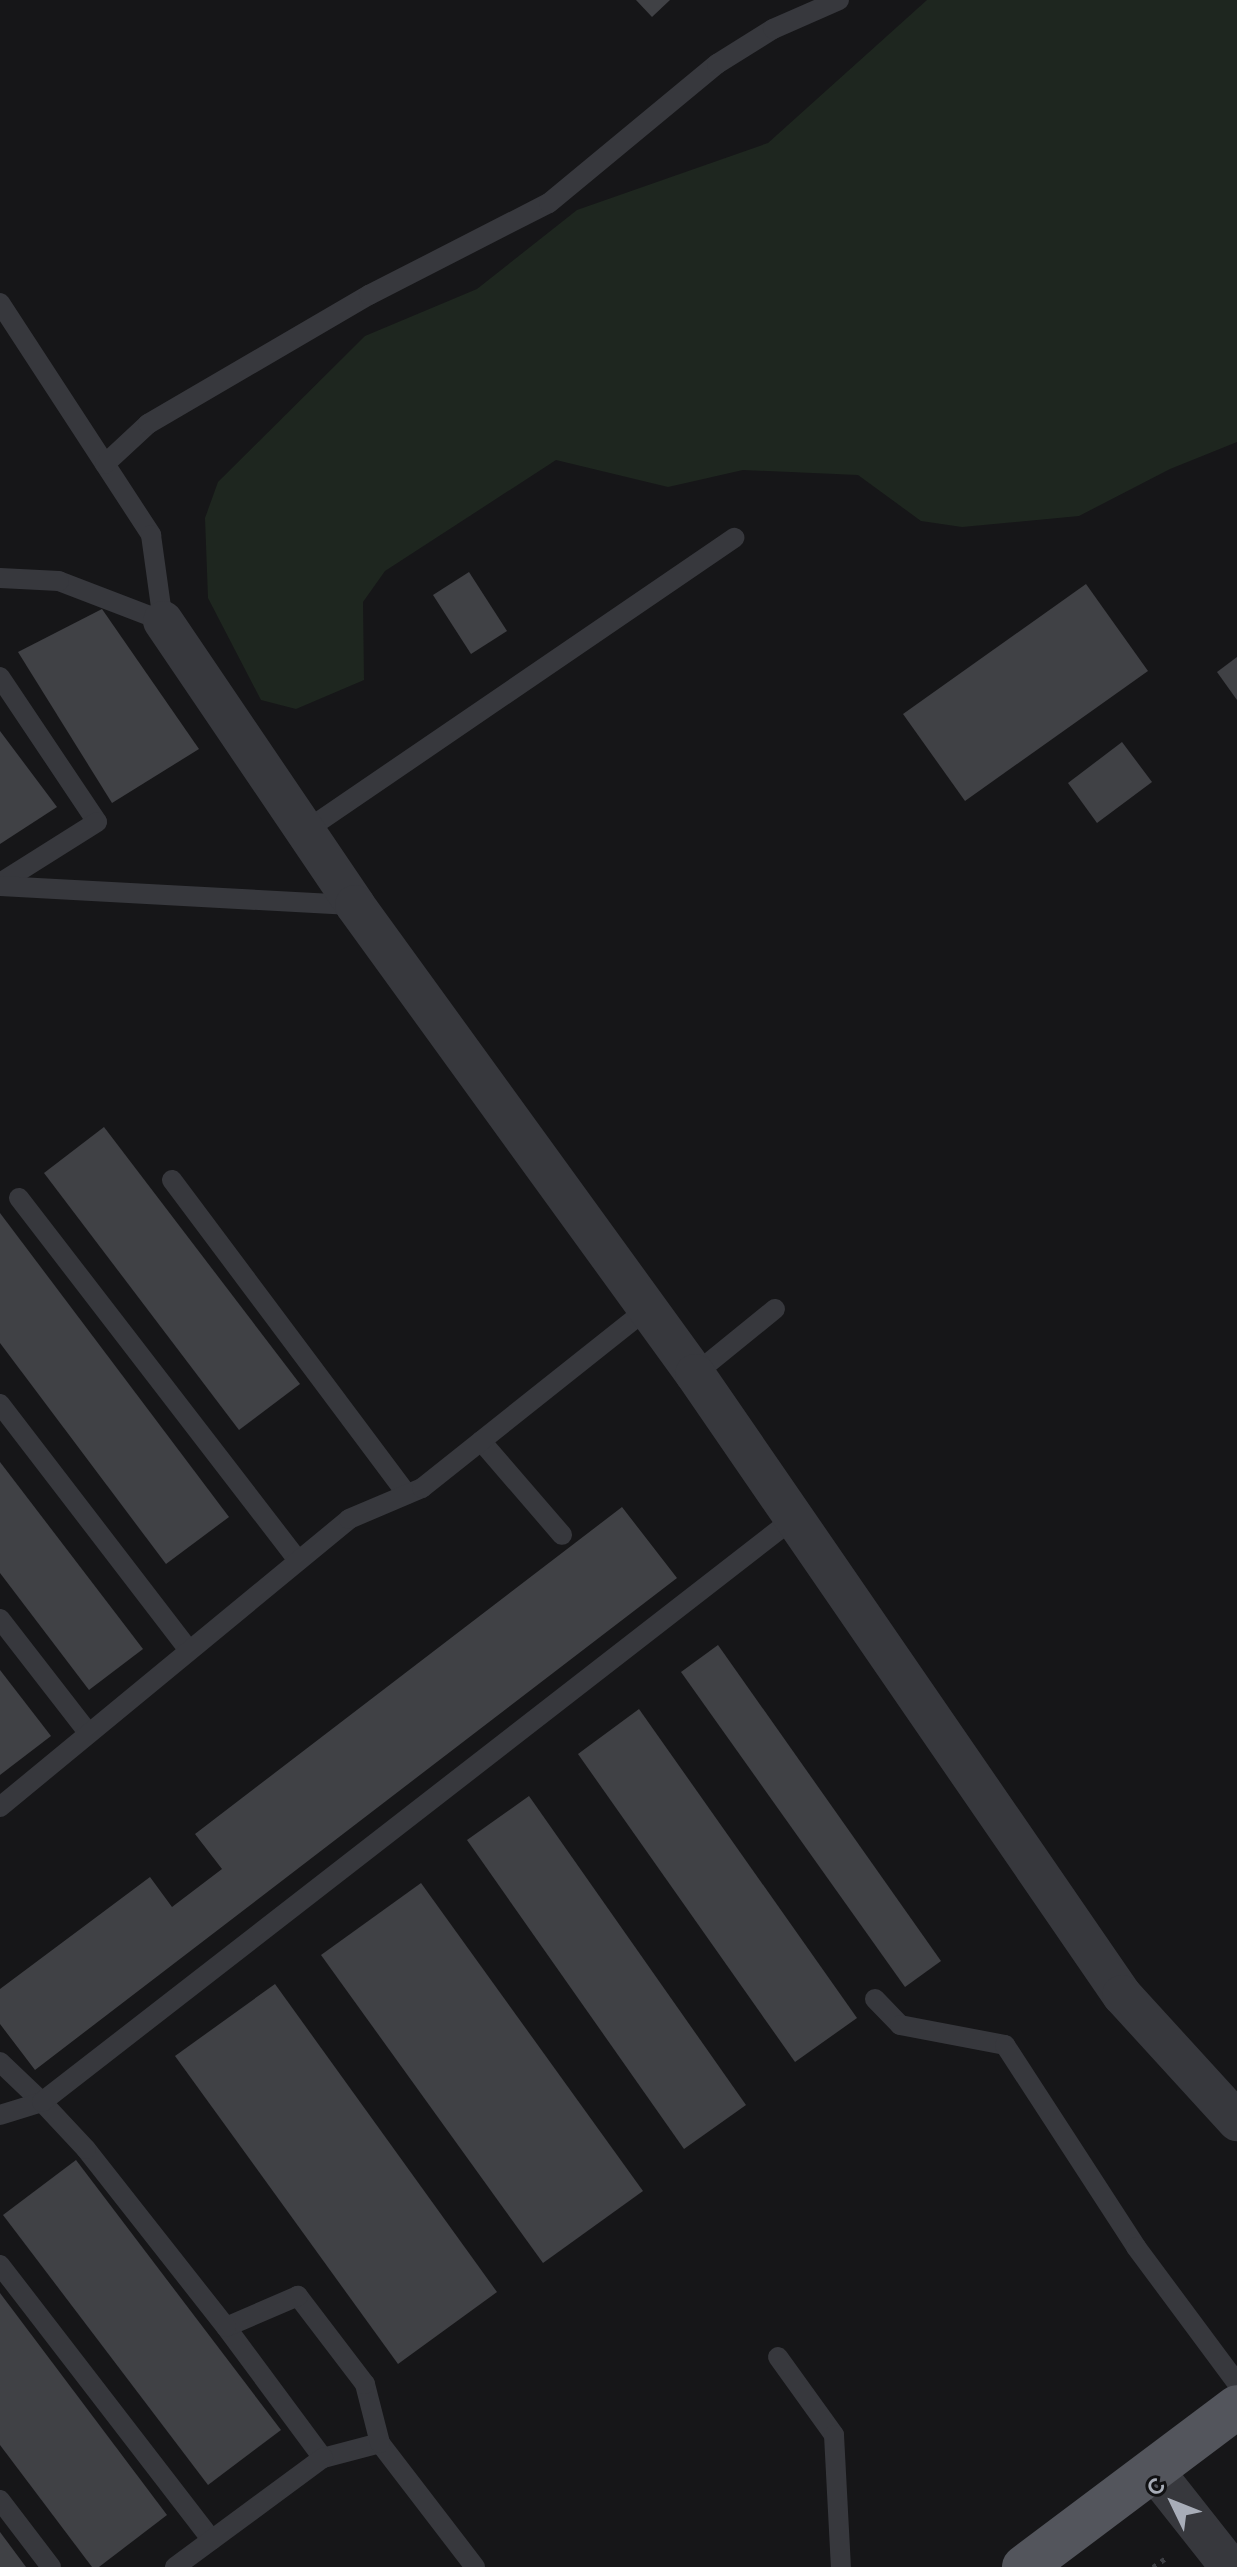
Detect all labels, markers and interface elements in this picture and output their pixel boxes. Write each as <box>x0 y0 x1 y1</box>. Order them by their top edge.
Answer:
north arrow <box>1133 2463 1213 2543</box>
text: С <box>1141 2472 1170 2501</box>

